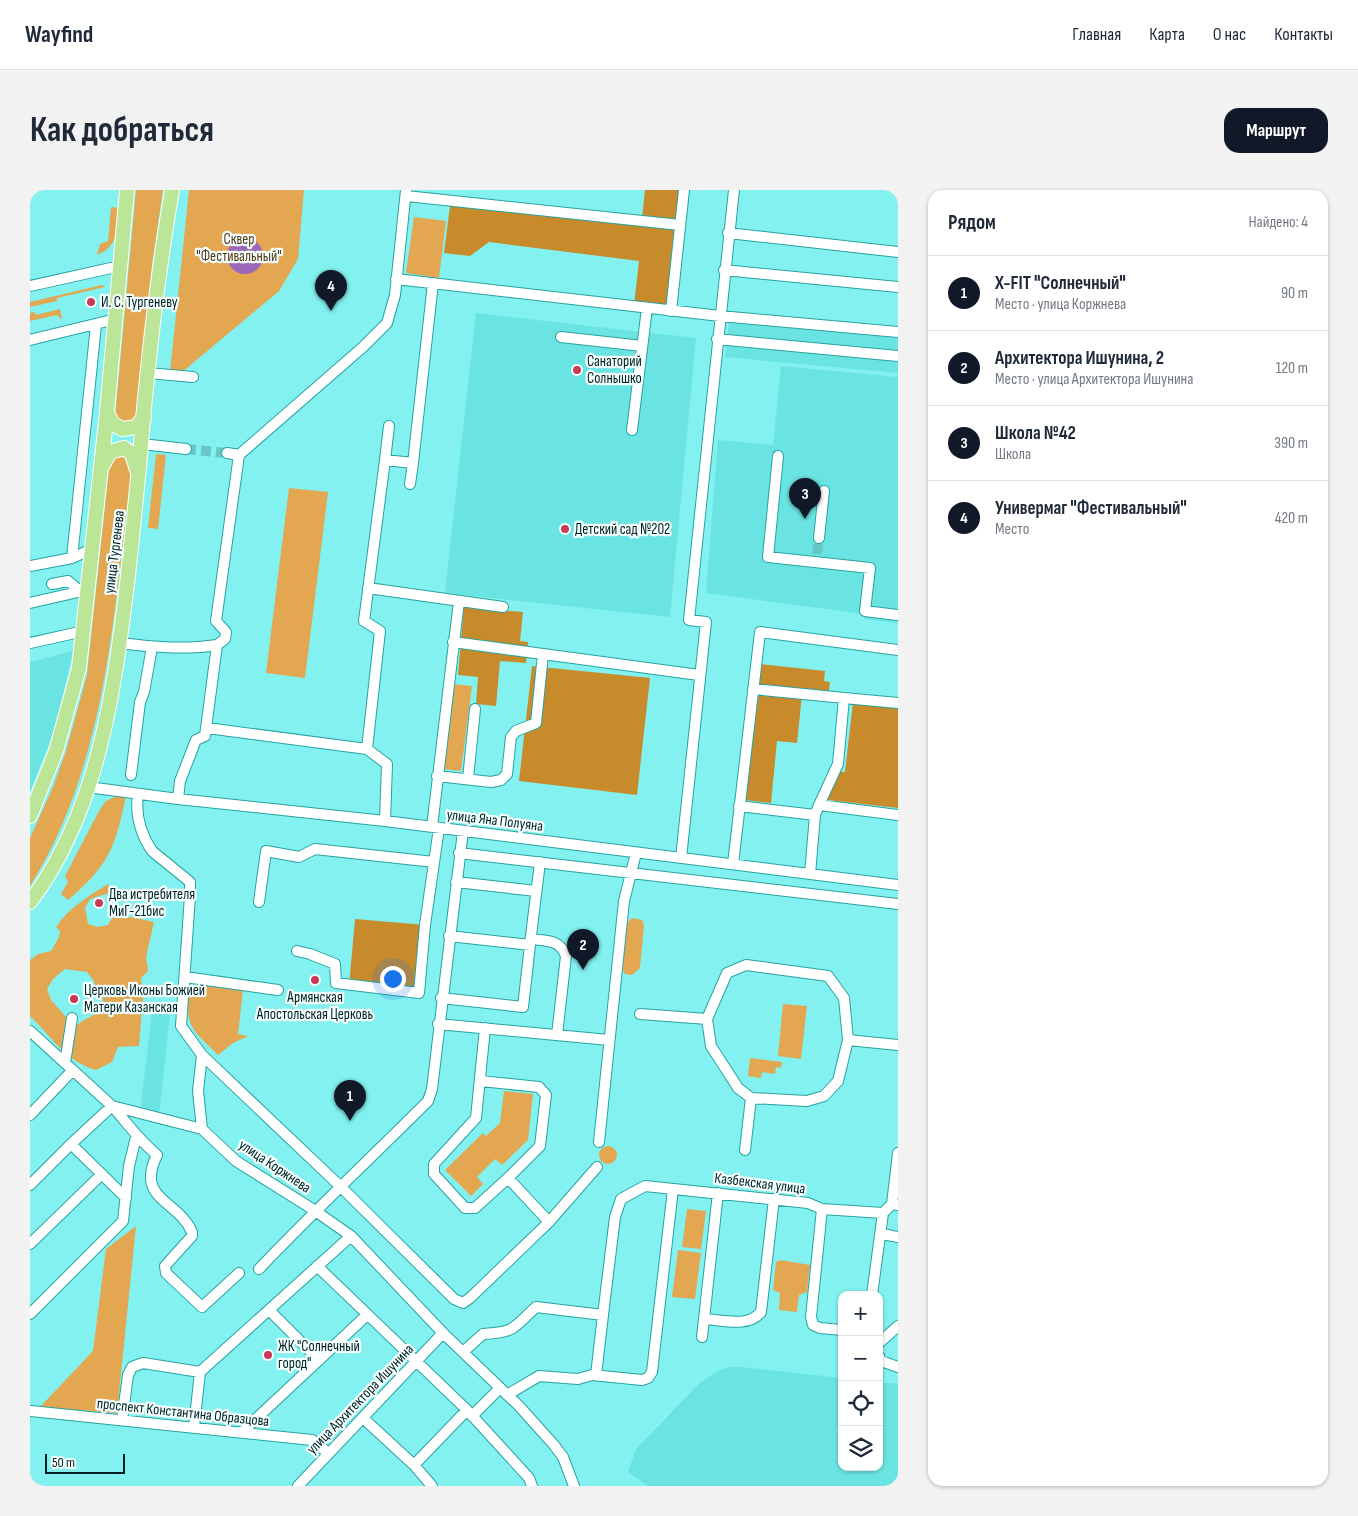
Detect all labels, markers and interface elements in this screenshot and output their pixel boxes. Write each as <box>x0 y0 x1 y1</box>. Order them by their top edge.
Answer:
text: Wayfind <box>25 20 93 49</box>
text: Главная <box>1072 24 1121 45</box>
text: Карта <box>1149 24 1185 45</box>
text: О нас <box>1213 24 1246 45</box>
text: Контакты <box>1274 24 1333 45</box>
button: Маршрут <box>1224 108 1328 153</box>
text: Как добраться <box>30 109 214 152</box>
text: Рядом <box>948 210 996 235</box>
text: Найдено: 4 <box>1248 213 1308 232</box>
park label: Сквер "Фестивальный" <box>196 230 282 266</box>
pin: 4 <box>315 270 347 311</box>
text: X-FIT "Солнечный" <box>995 272 1126 295</box>
text: 1 <box>961 284 967 303</box>
text: 90 m <box>1281 284 1308 303</box>
place label: И. С. Тургеневу <box>101 293 178 312</box>
text: Место · улица Коржнева <box>995 295 1126 314</box>
marker: И. С. Тургеневу <box>85 296 97 308</box>
text: Архитектора Ишунина, 2 <box>995 347 1164 370</box>
place label: Санаторий Солнышко <box>587 352 642 388</box>
text: 2 <box>960 359 968 378</box>
text: 120 m <box>1276 359 1308 378</box>
marker: Санаторий Солнышко <box>571 364 583 376</box>
text: Место · улица Архитектора Ишунина <box>995 370 1193 389</box>
text: Школа №42 <box>995 422 1076 445</box>
text: 3 <box>960 434 968 453</box>
text: 390 m <box>1274 434 1308 453</box>
text: Школа <box>995 445 1031 464</box>
pin: 3 <box>789 478 821 519</box>
text: Универмаг "Фестивальный" <box>995 497 1187 520</box>
street label: улица Тургенева <box>100 509 129 595</box>
text: 4 <box>960 509 968 528</box>
text: 420 m <box>1275 509 1308 528</box>
place label: Детский сад №202 <box>575 520 670 539</box>
text: Место <box>995 520 1029 539</box>
marker: Детский сад №202 <box>559 523 571 535</box>
street label: улица Яна Полуяна <box>446 805 545 836</box>
place label: Два истребителя МиГ-21бис <box>109 885 195 921</box>
marker: Два истребителя МиГ-21бис <box>93 897 105 909</box>
pin: 2 <box>567 929 599 970</box>
your location <box>380 966 406 992</box>
marker: Армянская Апостольская Церковь <box>309 974 321 986</box>
place label: Церковь Иконы Божией Матери Казанская <box>84 981 205 1017</box>
place label: Армянская Апостольская Церковь <box>256 988 373 1024</box>
marker: Церковь Иконы Божией Матери Казанская <box>68 993 80 1005</box>
pin: 1 <box>334 1080 366 1121</box>
street label: улица Коржнева <box>235 1135 315 1198</box>
street label: Казбекская улица <box>714 1169 807 1199</box>
map controls <box>838 1291 883 1471</box>
button: + <box>838 1291 883 1336</box>
button: − <box>838 1336 883 1381</box>
place label: ЖК "Солнечный город" <box>278 1337 360 1373</box>
street label: улица Архитектора Ишунина <box>303 1340 418 1459</box>
marker: ЖК "Солнечный город" <box>262 1349 274 1361</box>
button: locate <box>838 1381 883 1426</box>
street label: проспект Константина Образцова <box>96 1394 270 1431</box>
button: layers <box>838 1426 883 1471</box>
scale bar <box>45 1451 125 1474</box>
text: 50 m <box>52 1454 75 1471</box>

